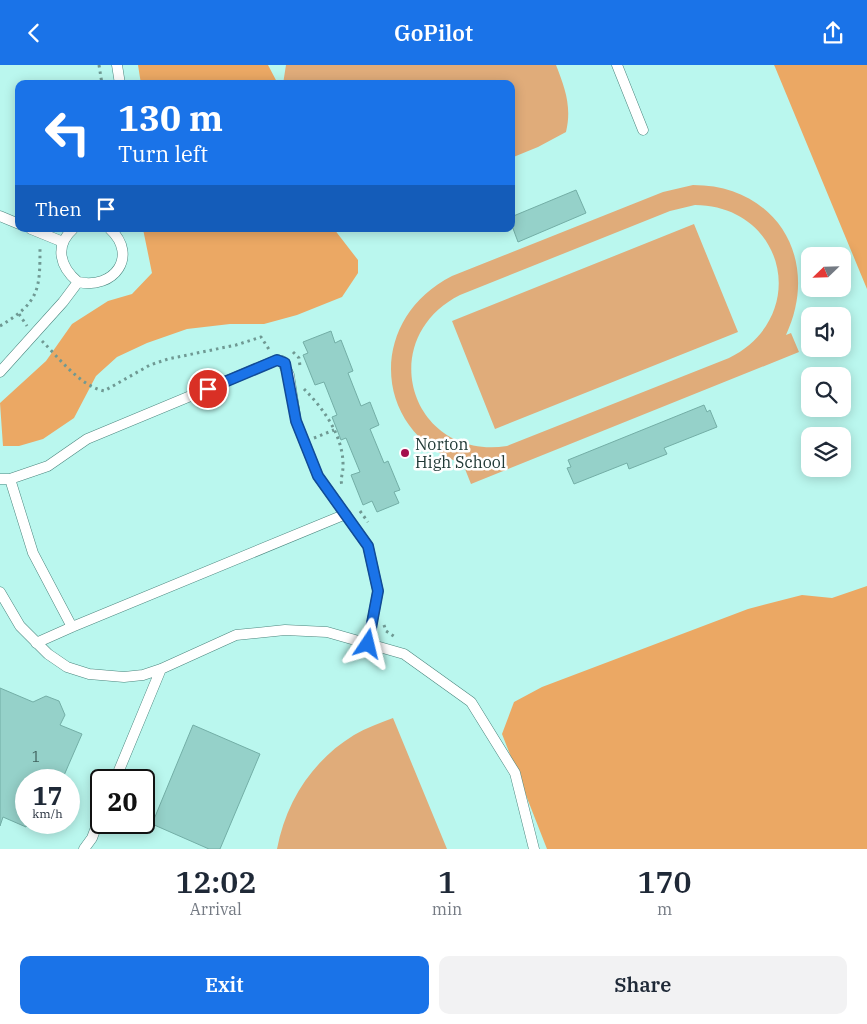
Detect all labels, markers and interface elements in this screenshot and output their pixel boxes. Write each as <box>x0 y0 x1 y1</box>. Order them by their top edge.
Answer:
text: GoPilot <box>394 18 473 47</box>
icon: back <box>20 19 48 47</box>
icon: share <box>819 19 847 47</box>
text: 130 m <box>118 95 223 141</box>
icon: left <box>35 100 100 165</box>
text: Turn left <box>118 139 208 168</box>
icon: arrive <box>92 195 120 223</box>
text: Then <box>35 197 82 221</box>
north arrow <box>801 247 851 297</box>
map controls <box>801 247 851 477</box>
button: sound <box>801 307 851 357</box>
button: search <box>801 367 851 417</box>
pin <box>187 368 229 410</box>
icon: arrive <box>194 375 222 403</box>
button: layers <box>801 427 851 477</box>
place label: Norton High School <box>415 434 506 472</box>
marker: Norton High School <box>399 447 411 459</box>
position arrow <box>341 617 393 669</box>
house number: 1 <box>32 748 40 766</box>
speed limit sign: 20 <box>90 769 155 834</box>
text: 17 <box>32 779 63 812</box>
text: km/h <box>32 806 63 821</box>
text: 12:02 <box>175 862 256 901</box>
text: 1 <box>438 862 456 901</box>
text: 170 <box>638 862 692 901</box>
text: Arrival <box>190 899 242 919</box>
text: min <box>432 899 462 919</box>
text: m <box>657 899 672 919</box>
button: Exit <box>20 956 429 1014</box>
button: Share <box>439 956 847 1014</box>

